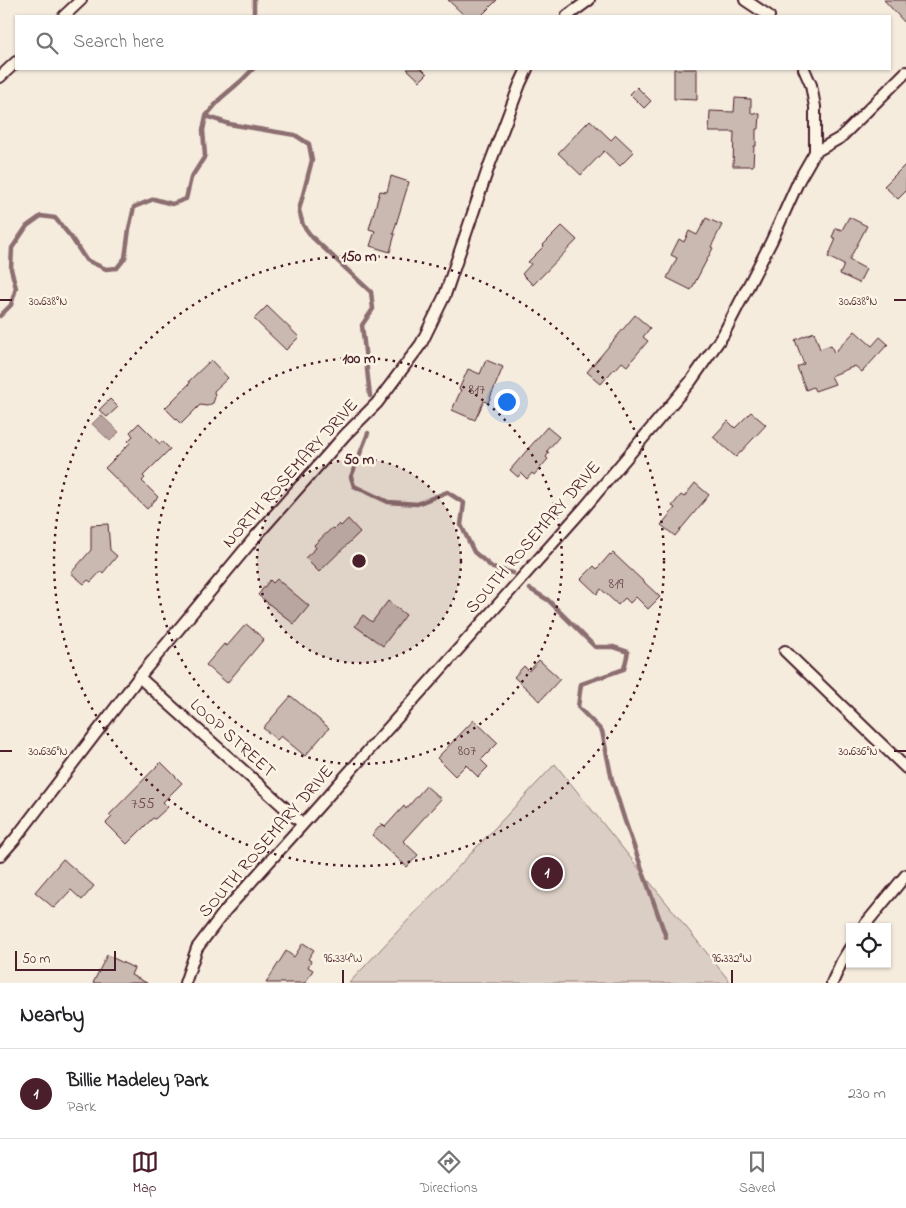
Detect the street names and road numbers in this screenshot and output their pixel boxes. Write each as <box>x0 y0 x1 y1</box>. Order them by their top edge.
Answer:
street label: NORTH ROSEMARY DRIVE <box>217 394 365 554</box>
street label: SOUTH ROSEMARY DRIVE <box>460 456 608 620</box>
street label: LOOP STREET <box>183 693 281 785</box>
street label: SOUTH ROSEMARY DRIVE <box>193 760 341 924</box>

